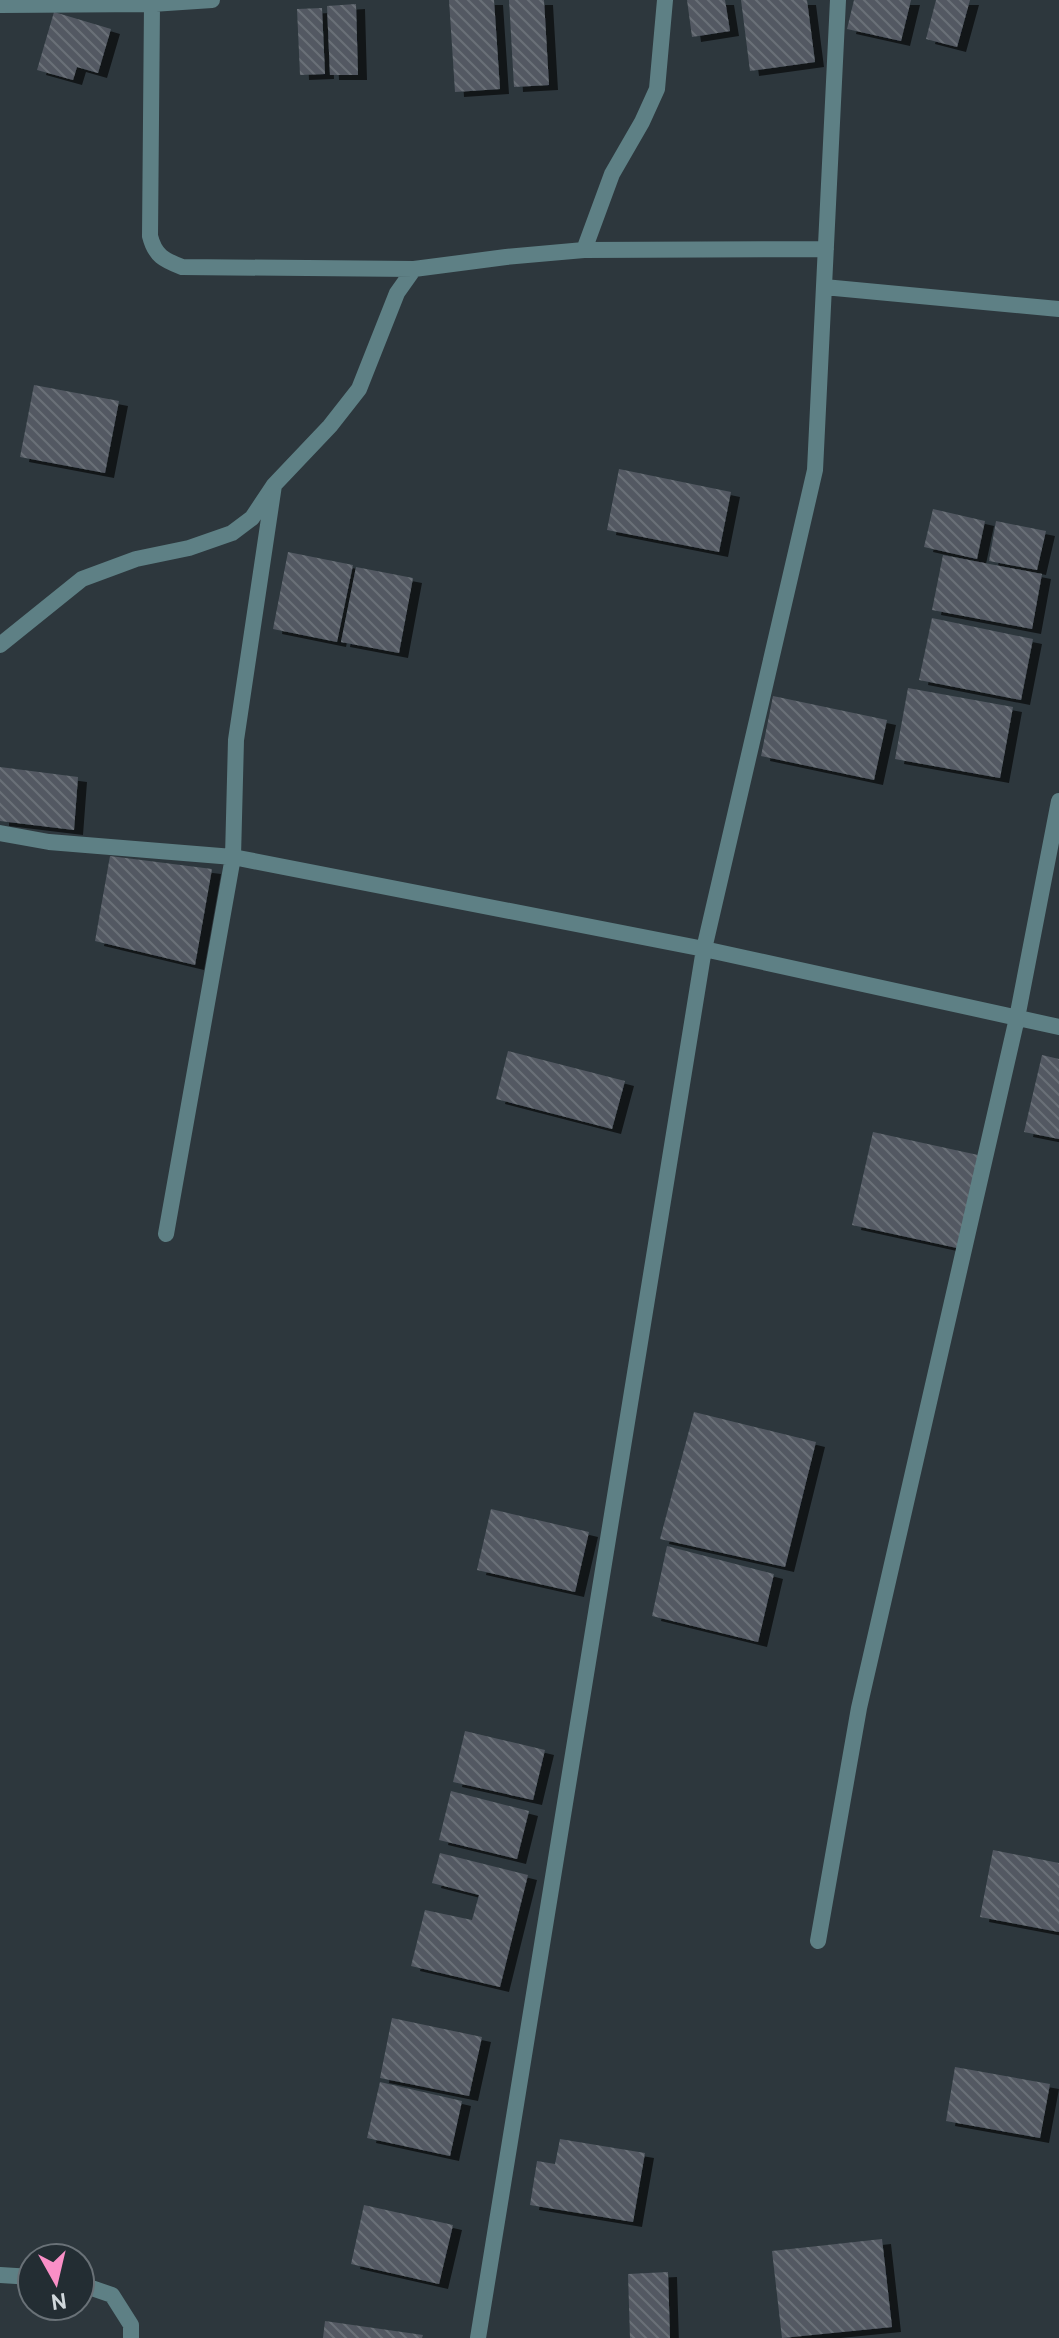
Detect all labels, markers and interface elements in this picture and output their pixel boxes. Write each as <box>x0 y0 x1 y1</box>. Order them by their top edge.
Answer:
north arrow <box>16 2242 96 2322</box>
text: N <box>49 2287 68 2316</box>

